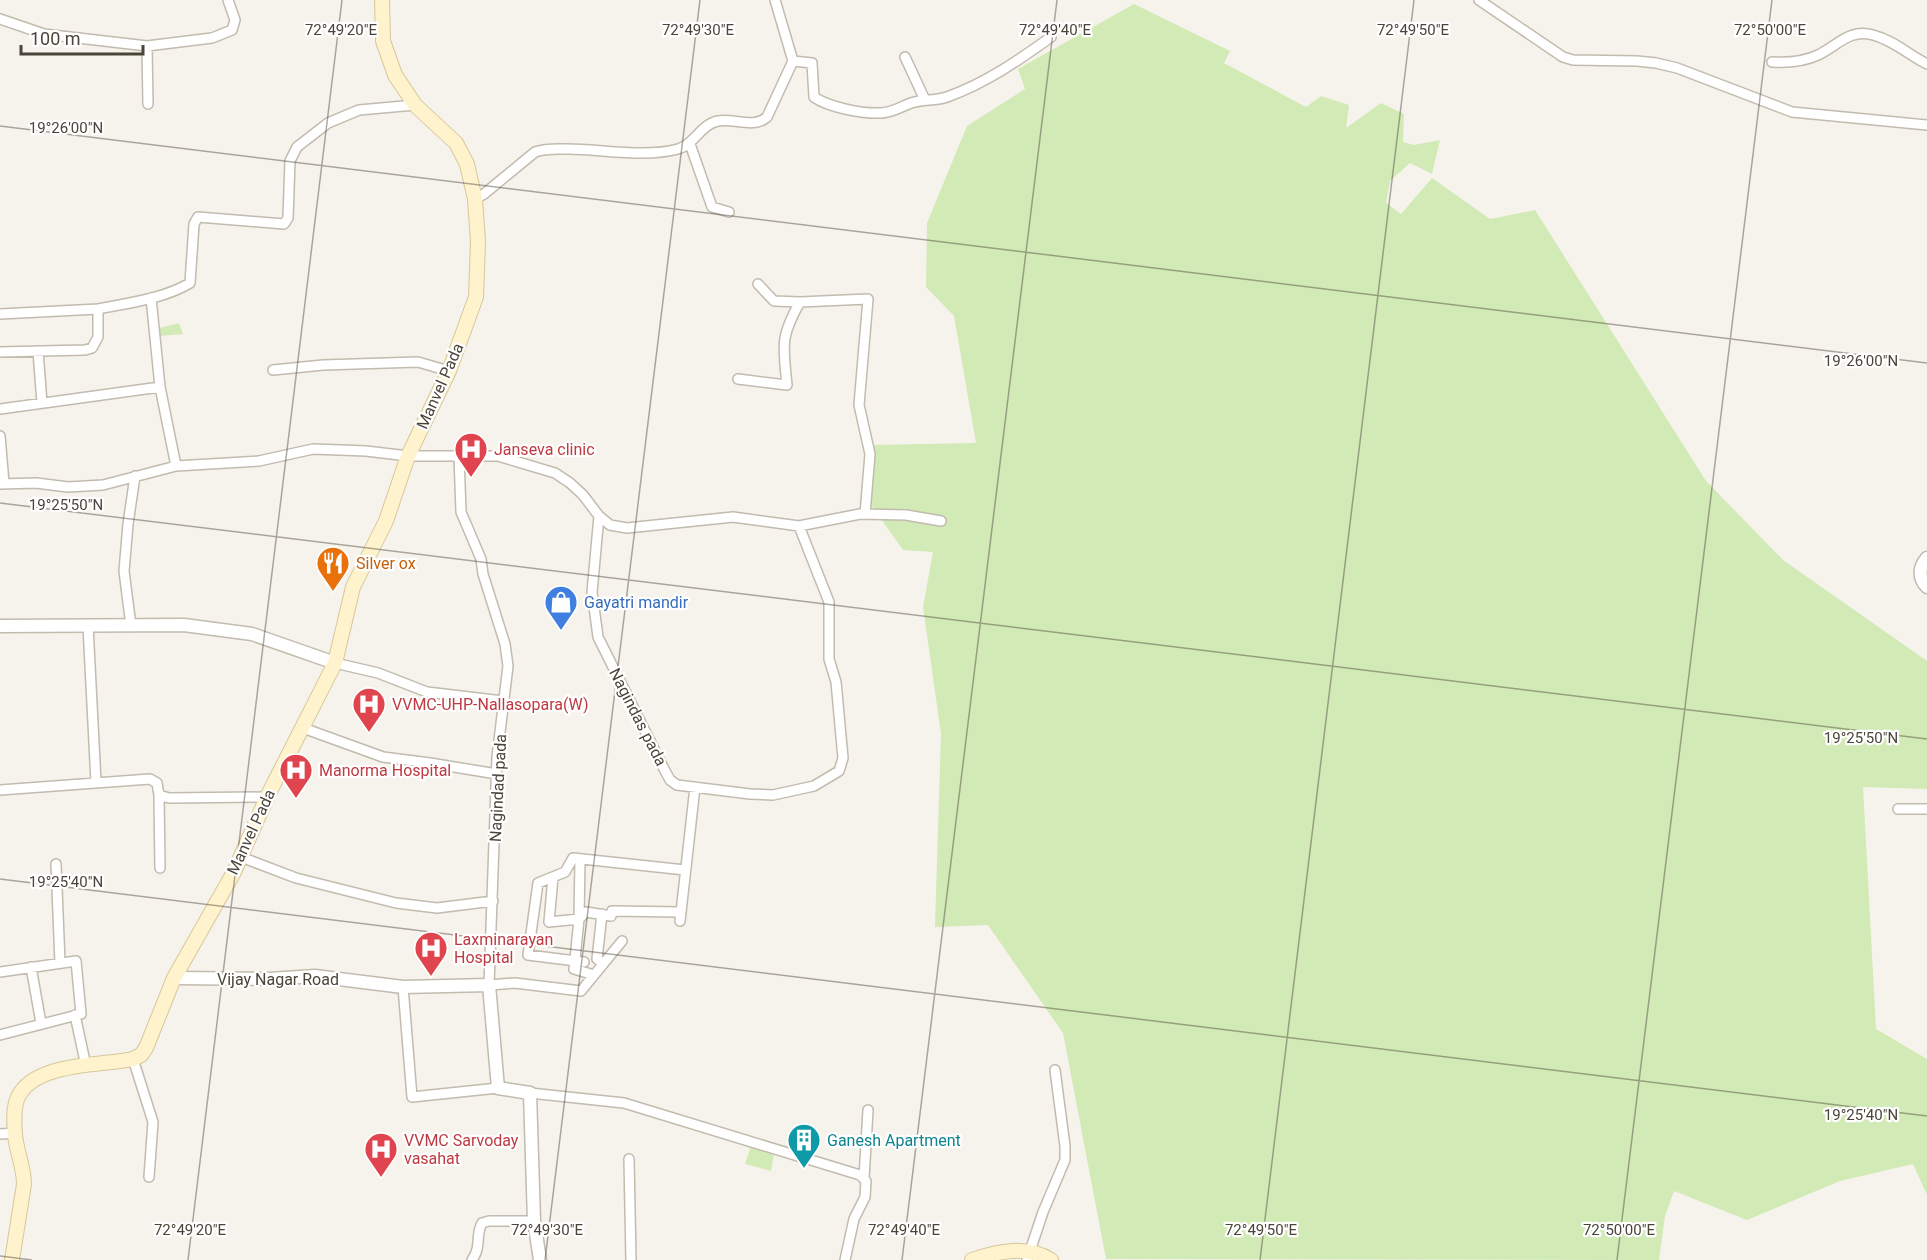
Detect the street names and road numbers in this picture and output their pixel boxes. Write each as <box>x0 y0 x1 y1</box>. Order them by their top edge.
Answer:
street label: Manvel Pada <box>413 340 467 432</box>
street label: Nagindas pada <box>605 665 671 769</box>
street label: Nagindad pada <box>486 734 510 842</box>
street label: Manvel Pada <box>223 786 279 878</box>
street label: Vijay Nagar Road <box>217 970 339 989</box>

